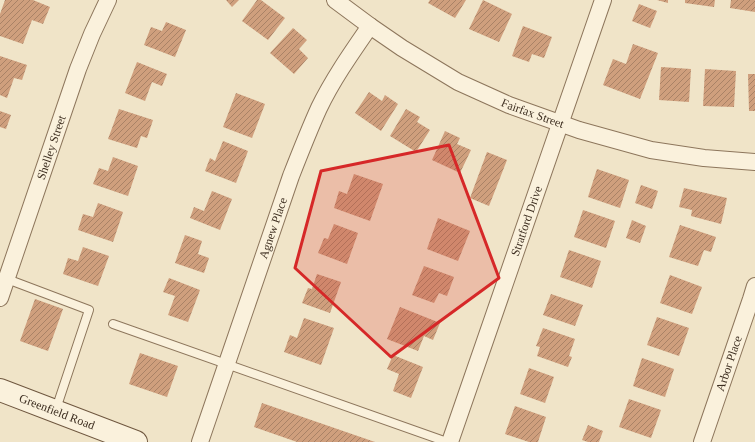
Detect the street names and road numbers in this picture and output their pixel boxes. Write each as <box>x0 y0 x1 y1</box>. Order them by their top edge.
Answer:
street label: Fairfax Street <box>499 95 567 131</box>
street label: Shelley Street <box>34 113 69 181</box>
street label: Stratford Drive <box>508 184 545 258</box>
street label: Agnew Place <box>256 196 290 261</box>
street label: Arbor Place <box>713 334 745 393</box>
street label: Greenfield Road <box>17 391 97 433</box>

